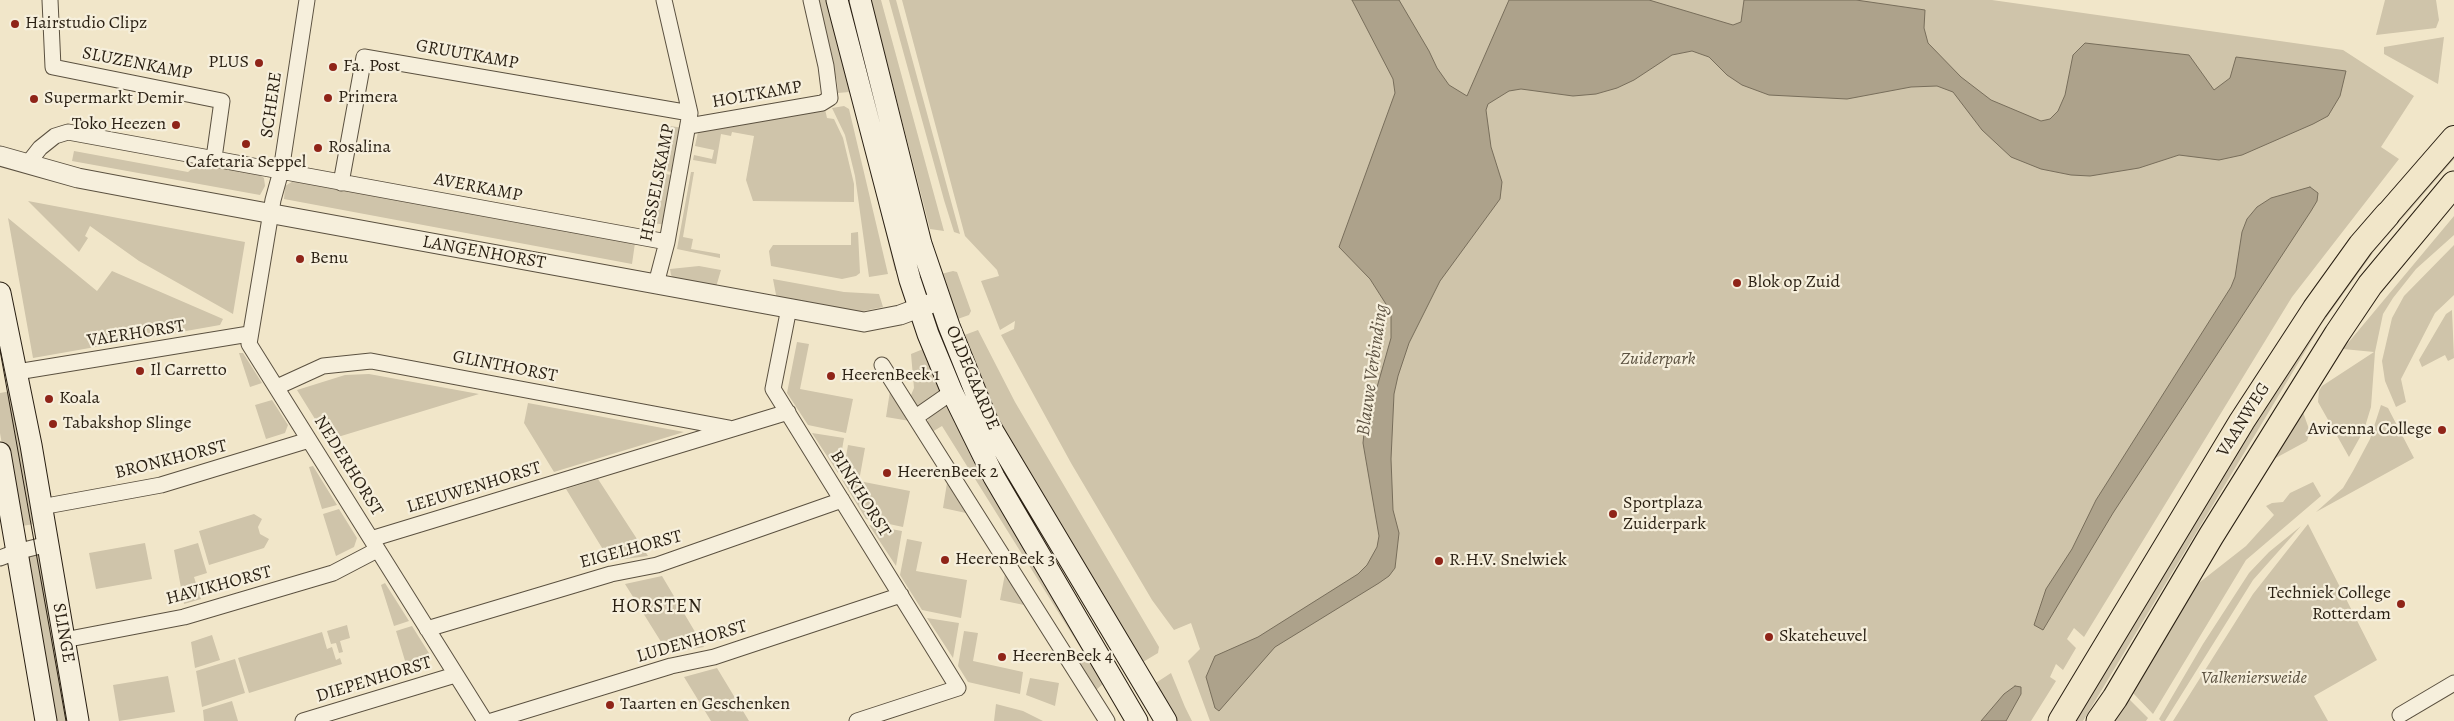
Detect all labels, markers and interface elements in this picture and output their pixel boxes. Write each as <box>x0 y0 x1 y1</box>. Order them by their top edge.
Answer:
place label: Hairstudio Clipz <box>25 13 147 35</box>
marker: Hairstudio Clipz <box>9 18 21 30</box>
street label: GRUUTKAMP <box>414 35 520 75</box>
street label: SLUZENKAMP <box>80 43 194 85</box>
place label: PLUS <box>208 52 249 74</box>
place label: Fa. Post <box>343 56 400 78</box>
marker: PLUS <box>253 57 265 69</box>
marker: Fa. Post <box>327 61 339 73</box>
street label: SCHERE <box>257 70 287 140</box>
street label: HOLTKAMP <box>710 76 804 114</box>
place label: Primera <box>338 87 398 109</box>
place label: Supermarkt Demir <box>44 88 184 110</box>
marker: Primera <box>322 92 334 104</box>
marker: Supermarkt Demir <box>28 93 40 105</box>
place label: Toko Heezen <box>72 114 166 136</box>
marker: Toko Heezen <box>170 119 182 131</box>
street label: HESSELSKAMP <box>636 122 680 244</box>
place label: Rosalina <box>328 137 391 159</box>
marker: Cafetaria Seppel <box>240 138 252 150</box>
marker: Rosalina <box>312 142 324 154</box>
place label: Cafetaria Seppel <box>186 152 306 174</box>
street label: AVERKAMP <box>432 169 524 207</box>
street label: LANGENHORST <box>421 232 547 274</box>
place label: Benu <box>310 248 348 270</box>
marker: Benu <box>294 253 306 265</box>
place label: Blok op Zuid <box>1747 272 1840 294</box>
marker: Blok op Zuid <box>1731 277 1743 289</box>
water label: Blauwe Verbinding <box>1352 303 1394 437</box>
street label: VAERHORST <box>86 316 186 352</box>
street label: OLDEGAARDE <box>940 322 1004 434</box>
street label: GLINTHORST <box>451 346 559 388</box>
park label: Zuiderpark <box>1620 349 1696 371</box>
place label: Il Carretto <box>150 360 227 382</box>
marker: Il Carretto <box>134 365 146 377</box>
place label: HeerenBeek 1 <box>841 365 940 387</box>
marker: HeerenBeek 1 <box>825 370 837 382</box>
street label: VAANWEG <box>2213 379 2275 461</box>
place label: Koala <box>59 388 100 410</box>
marker: Koala <box>43 393 55 405</box>
street label: NEDERHORST <box>309 412 387 520</box>
place label: Tabakshop Slinge <box>63 413 191 435</box>
marker: Tabakshop Slinge <box>47 418 59 430</box>
place label: Avicenna College <box>2308 419 2432 441</box>
marker: Avicenna College <box>2436 424 2448 436</box>
street label: BRONKHORST <box>113 436 229 484</box>
street label: BINKHORST <box>825 447 895 541</box>
street label: LEEUWENHORST <box>404 457 544 519</box>
place label: HeerenBeek 2 <box>897 462 998 484</box>
marker: HeerenBeek 2 <box>881 467 893 479</box>
place label: Sportplaza Zuiderpark <box>1623 493 1706 536</box>
marker: Sportplaza Zuiderpark <box>1607 508 1619 520</box>
street label: EIGELHORST <box>578 526 684 574</box>
place label: HeerenBeek 3 <box>955 549 1055 571</box>
place label: R.H.V. Snelwiek <box>1449 550 1567 572</box>
marker: HeerenBeek 3 <box>939 554 951 566</box>
marker: R.H.V. Snelwiek <box>1433 555 1445 567</box>
street label: HAVIKHORST <box>164 562 274 610</box>
place label: Techniek College Rotterdam <box>2268 583 2391 626</box>
district label: HORSTEN <box>610 596 704 618</box>
marker: Techniek College Rotterdam <box>2395 598 2407 610</box>
street label: SLINGE <box>47 601 79 665</box>
street label: LUDENHORST <box>634 616 750 668</box>
place label: Skateheuvel <box>1779 626 1867 648</box>
marker: Skateheuvel <box>1763 631 1775 643</box>
place label: HeerenBeek 4 <box>1012 646 1113 668</box>
marker: HeerenBeek 4 <box>996 651 1008 663</box>
street label: DIEPENHORST <box>314 652 434 708</box>
park label: Valkeniersweide <box>2201 668 2307 690</box>
place label: Taarten en Geschenken <box>620 694 790 716</box>
marker: Taarten en Geschenken <box>604 699 616 711</box>

